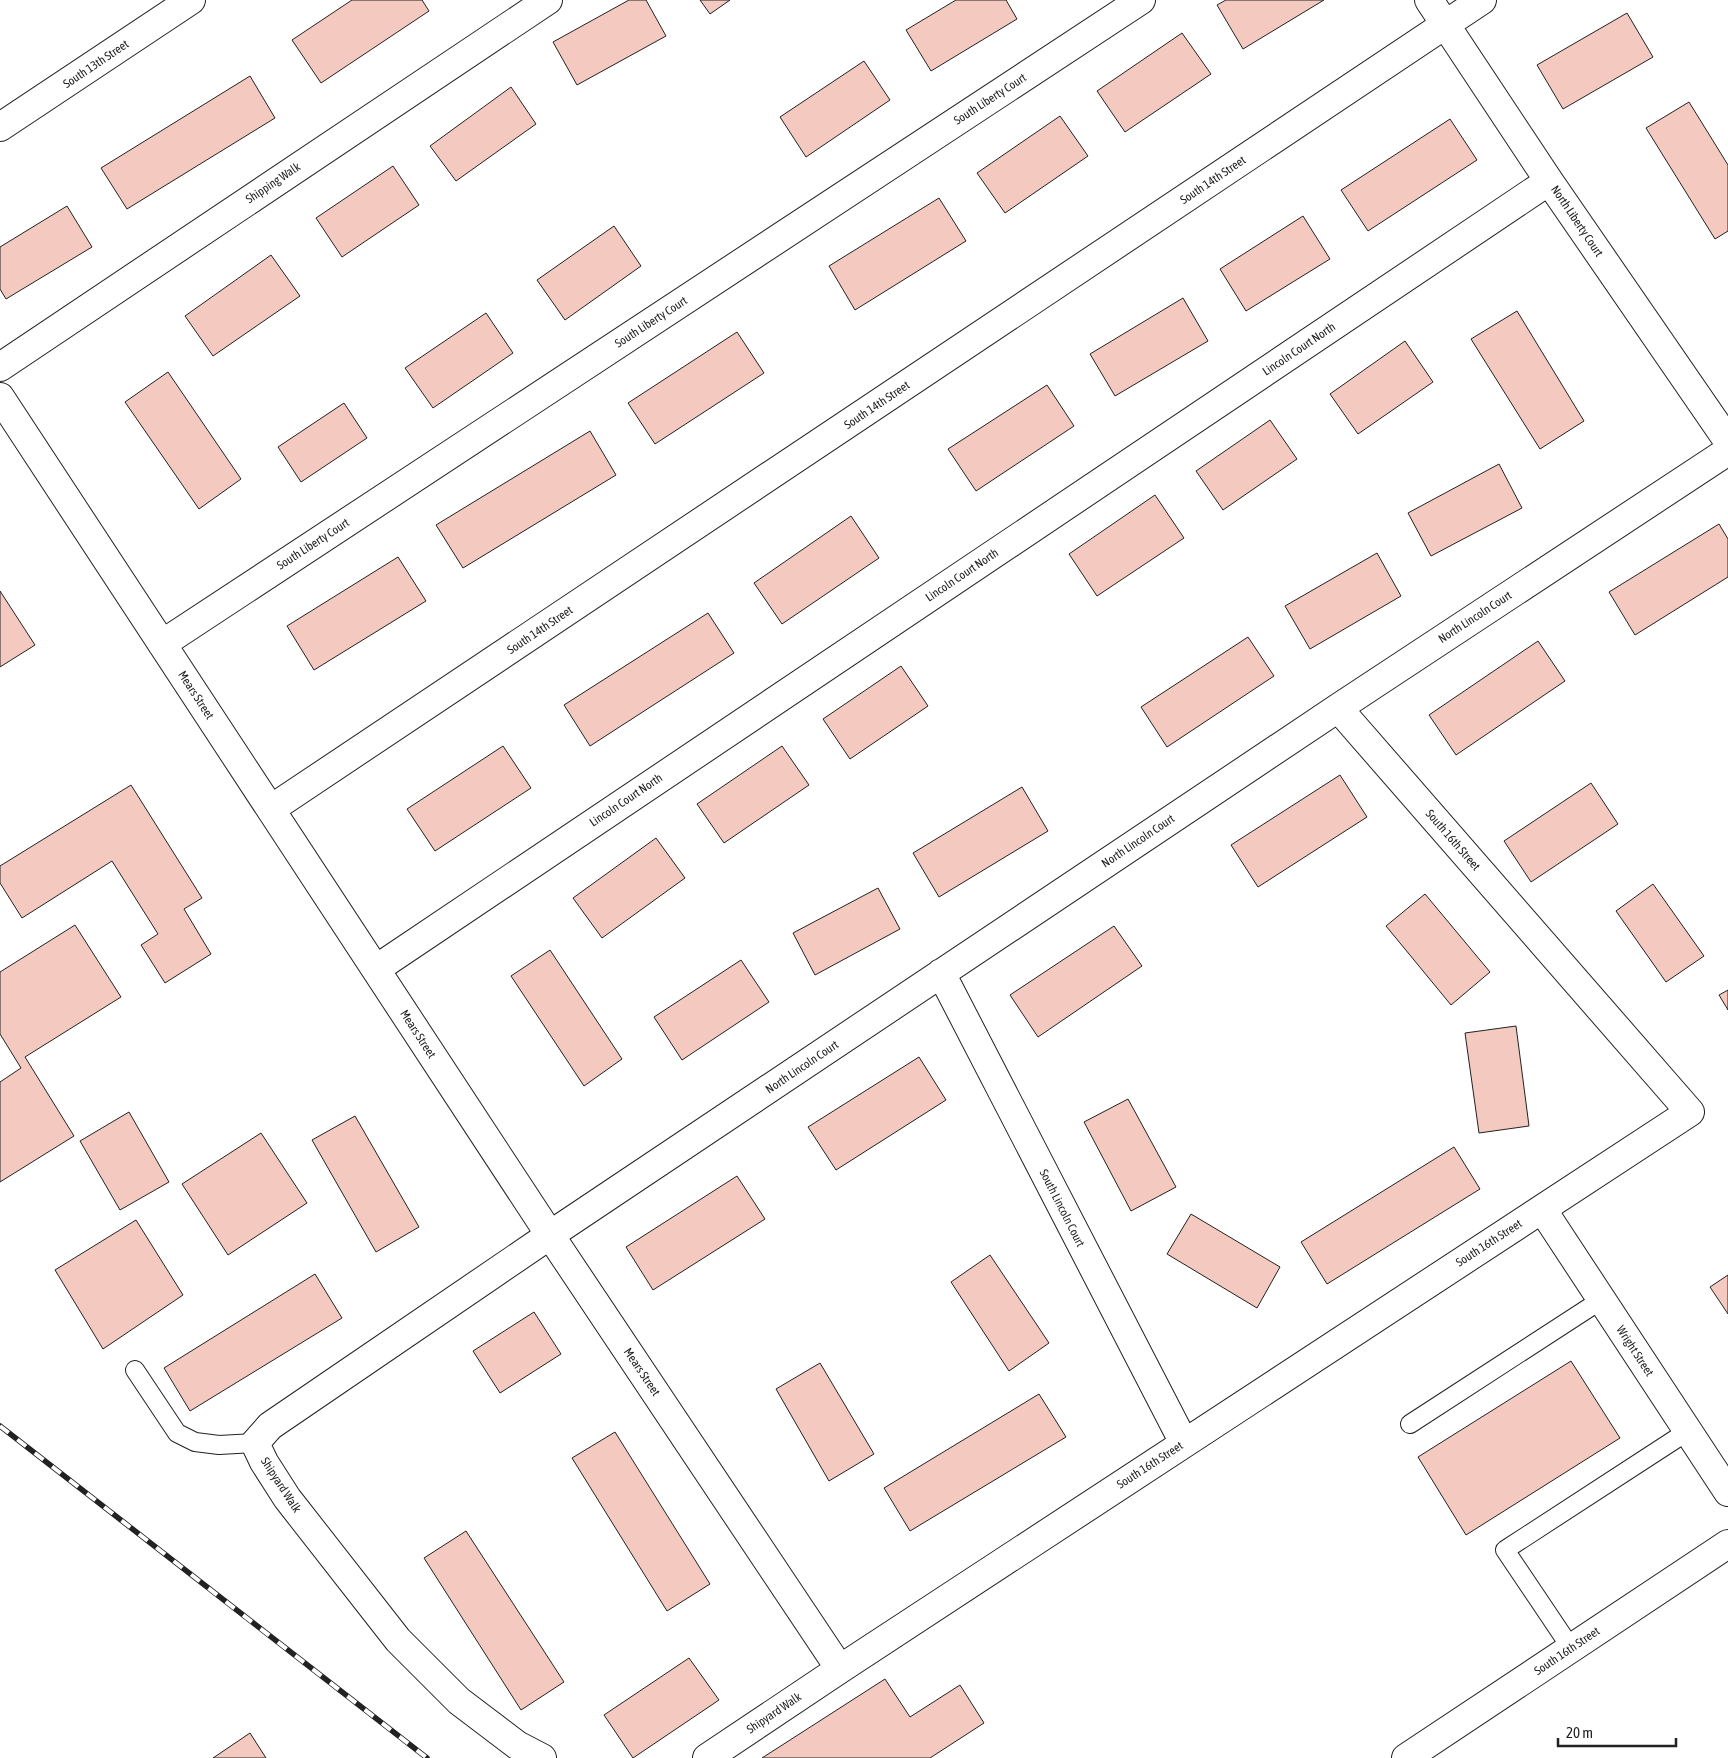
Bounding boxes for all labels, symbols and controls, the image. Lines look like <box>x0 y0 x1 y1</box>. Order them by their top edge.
street label: South 13th Street <box>61 37 132 91</box>
street label: South Liberty Court <box>951 70 1029 128</box>
street label: South 14th Street <box>1178 153 1249 207</box>
street label: Shipping Walk <box>243 159 304 206</box>
street label: North Liberty Court <box>1548 183 1606 260</box>
street label: South Liberty Court <box>612 293 690 351</box>
street label: Lincoln Court North <box>1260 320 1338 378</box>
street label: South 14th Street <box>842 378 913 432</box>
street label: South Liberty Court <box>274 515 352 573</box>
street label: Lincoln Court North <box>923 546 1001 604</box>
street label: North Lincoln Court <box>1436 588 1515 646</box>
street label: South 14th Street <box>505 603 576 657</box>
street label: Mears Street <box>175 668 217 722</box>
street label: Lincoln Court North <box>587 771 665 829</box>
street label: South 16th Street <box>1423 807 1484 874</box>
street label: North Lincoln Court <box>1099 811 1177 870</box>
street label: Mears Street <box>397 1007 439 1061</box>
street label: North Lincoln Court <box>763 1037 841 1096</box>
street label: South Lincoln Court <box>1036 1167 1088 1250</box>
street label: South 16th Street <box>1453 1216 1525 1270</box>
street label: Wright Street <box>1613 1323 1657 1379</box>
street label: Mears Street <box>621 1345 663 1399</box>
street label: South 16th Street <box>1114 1438 1186 1492</box>
street label: Shipyard Walk <box>258 1455 304 1516</box>
street label: South 16th Street <box>1532 1624 1603 1678</box>
street label: Shipyard Walk <box>744 1689 805 1736</box>
scale bar <box>1558 1716 1676 1748</box>
text: 20 m <box>1566 1724 1593 1741</box>

